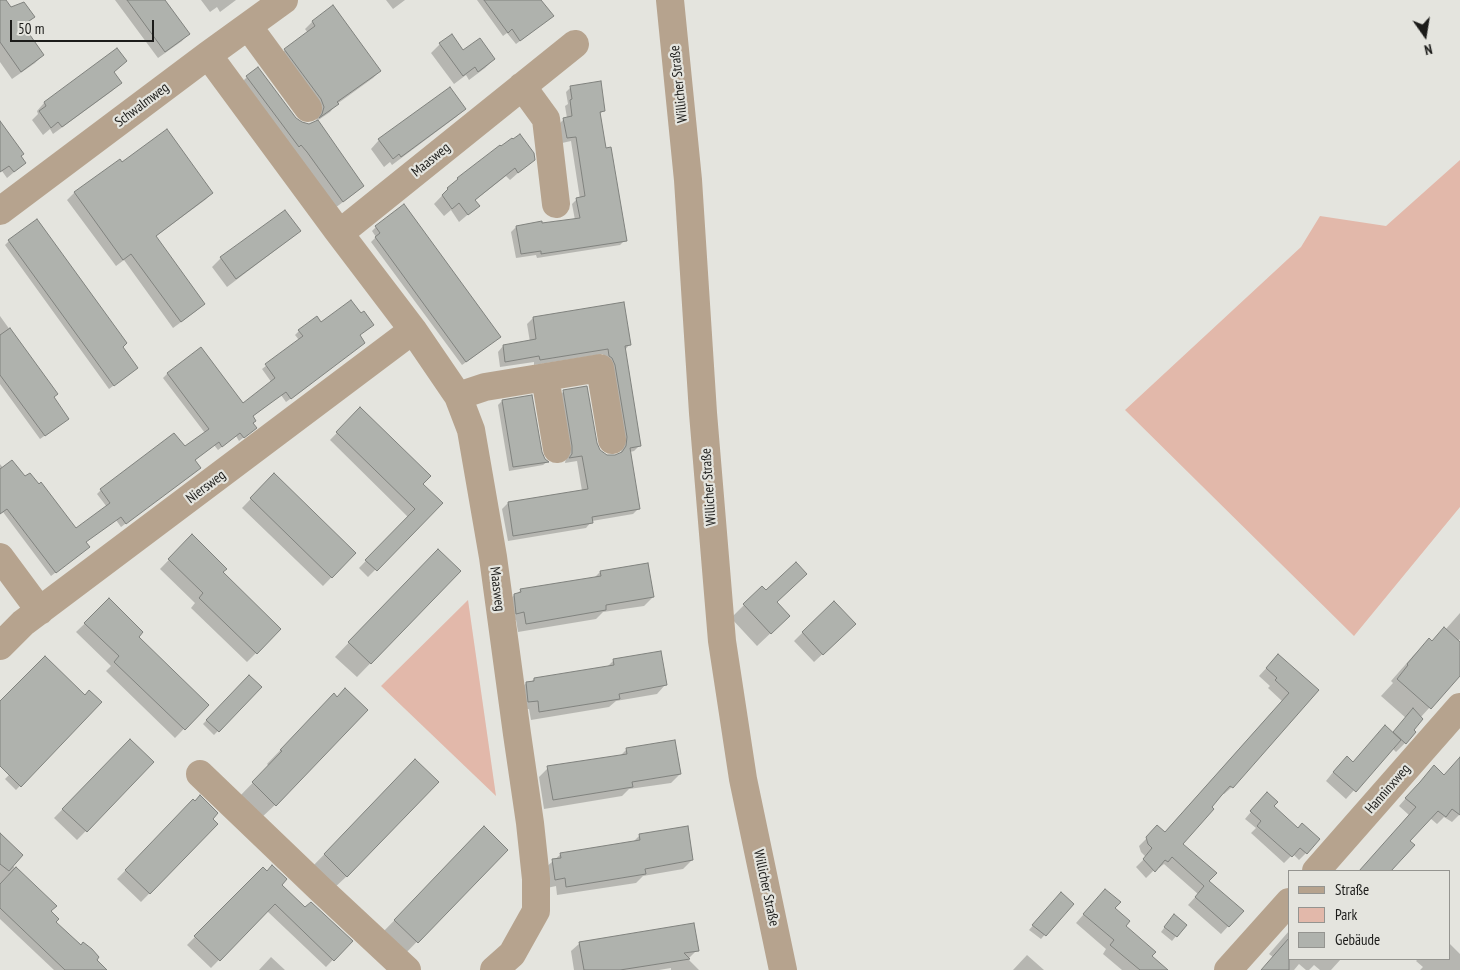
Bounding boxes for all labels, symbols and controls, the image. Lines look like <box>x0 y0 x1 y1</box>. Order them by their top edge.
scale bar <box>12 10 156 42</box>
north arrow <box>1400 10 1450 60</box>
text: 50 m <box>18 19 44 38</box>
text: N <box>1423 40 1434 59</box>
street label: Willicher Straße <box>667 45 691 123</box>
street label: Schwalmweg <box>112 79 172 131</box>
street label: Maasweg <box>408 139 454 181</box>
street label: Willicher Straße <box>698 448 720 526</box>
street label: Niersweg <box>183 467 229 507</box>
street label: Maasweg <box>486 566 508 612</box>
street label: Hanninxweg <box>1362 761 1414 817</box>
street label: Willicher Straße <box>750 848 782 928</box>
legend <box>1288 870 1450 960</box>
text: Straße <box>1335 880 1369 899</box>
text: Park <box>1335 905 1357 924</box>
text: Gebäude <box>1335 930 1380 949</box>

